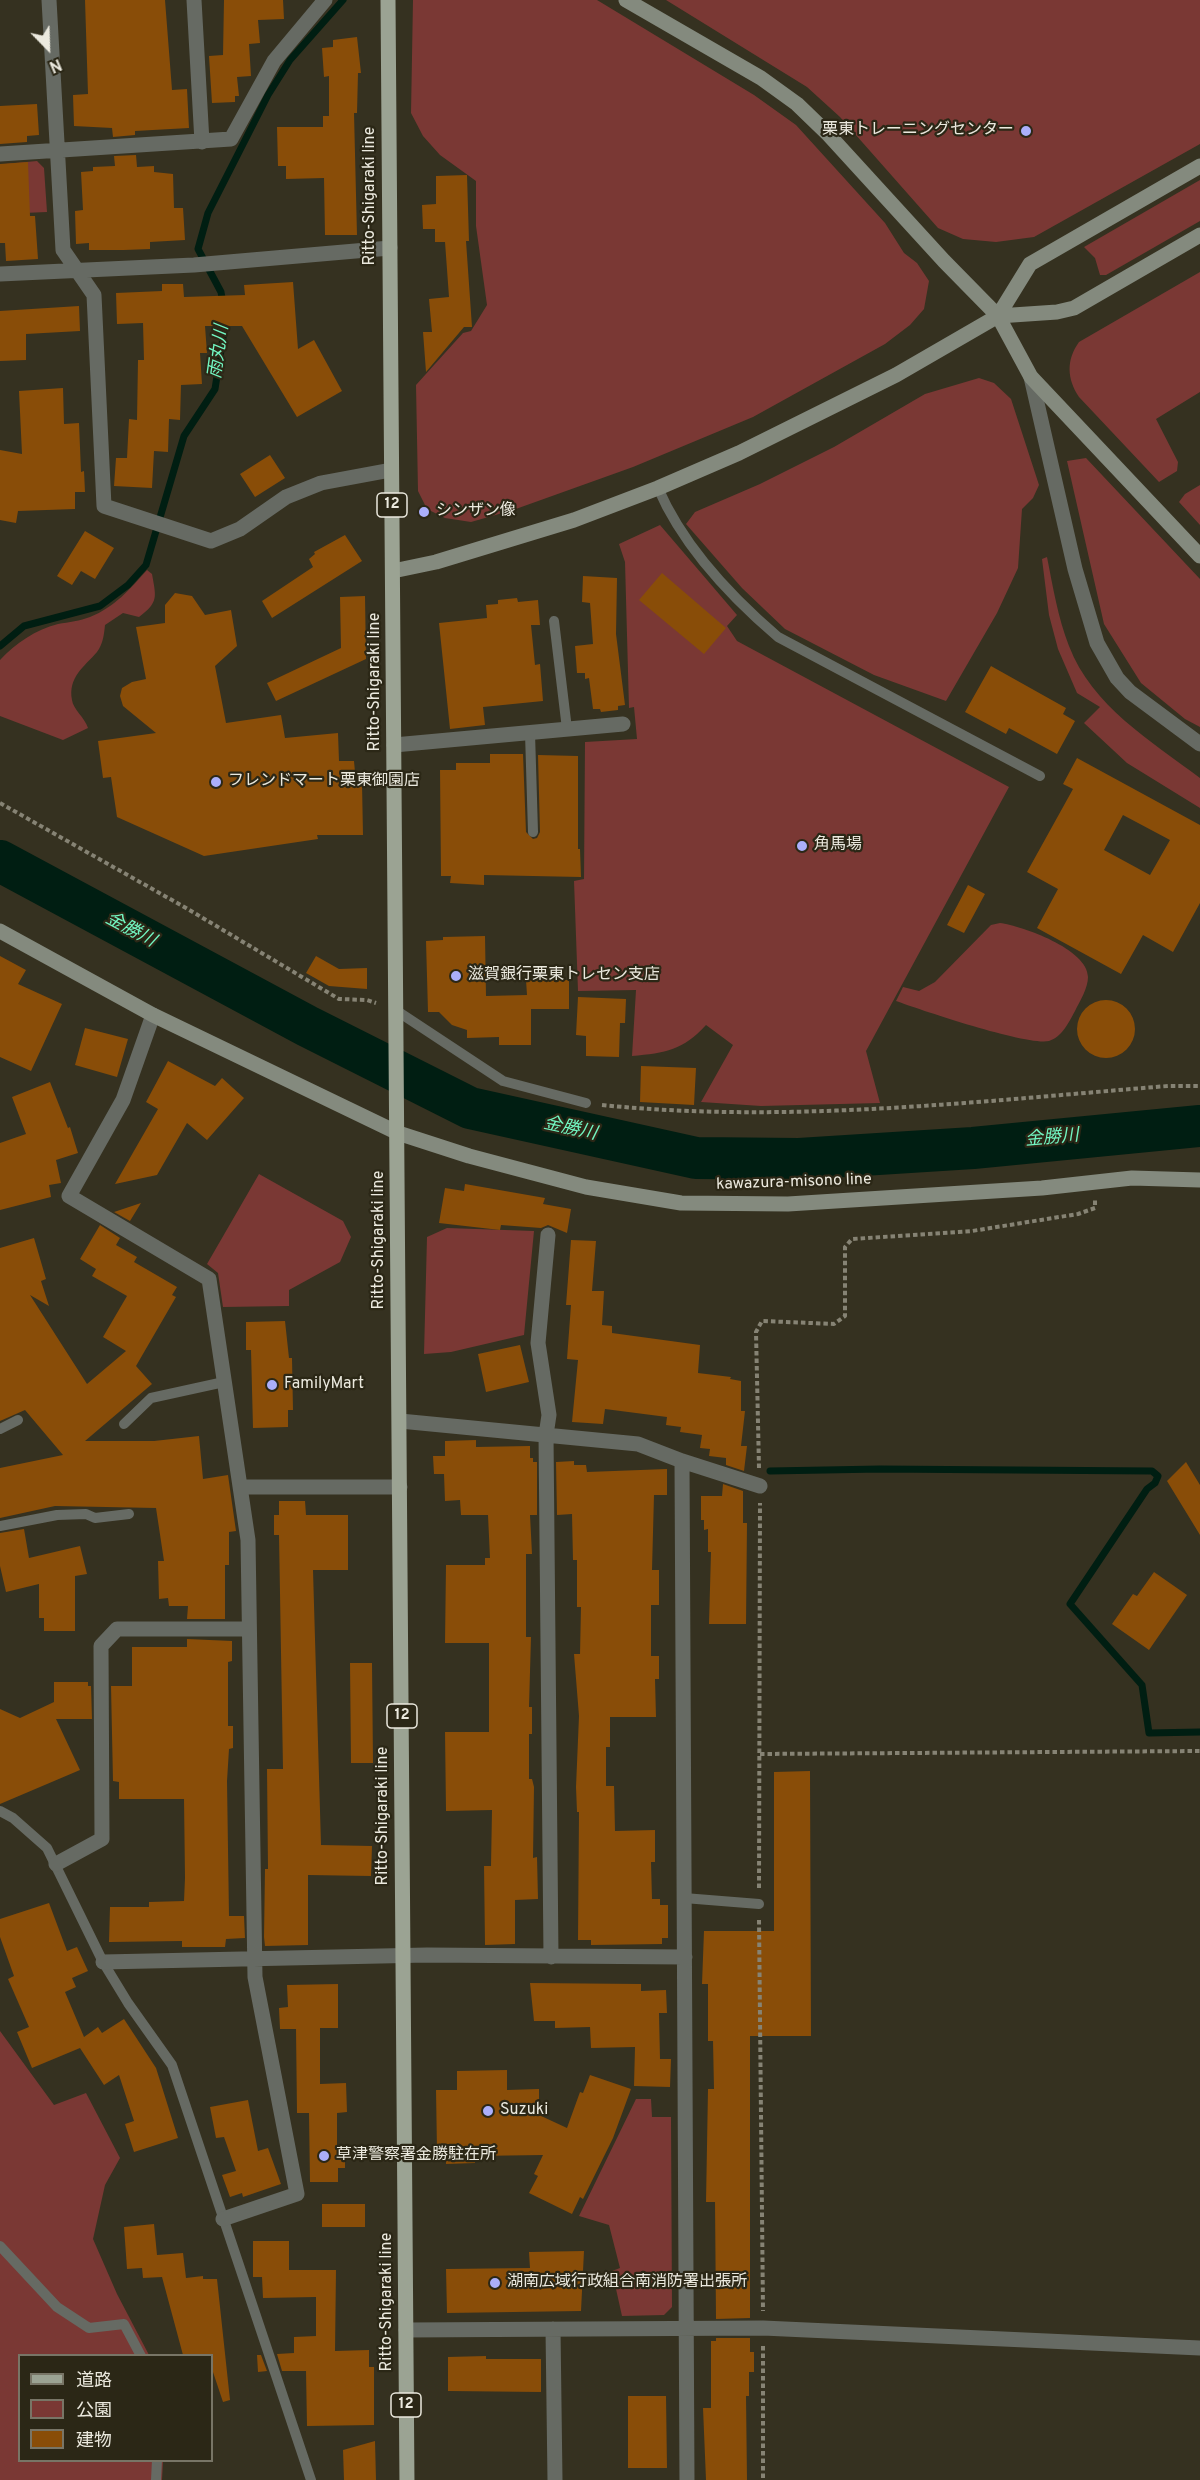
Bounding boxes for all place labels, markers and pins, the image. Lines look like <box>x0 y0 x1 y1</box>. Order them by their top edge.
place label: 栗東トレーニングセンター <box>822 121 1014 141</box>
marker: 栗東トレーニングセンター <box>1019 124 1033 138</box>
place label: シンザン像 <box>436 502 516 522</box>
marker: シンザン像 <box>417 505 431 519</box>
place label: フレンドマート栗東御園店 <box>228 772 420 792</box>
marker: フレンドマート栗東御園店 <box>209 775 223 789</box>
place label: 角馬場 <box>814 836 862 856</box>
marker: 角馬場 <box>795 839 809 853</box>
place label: 滋賀銀行栗東トレセン支店 <box>468 966 660 986</box>
marker: 滋賀銀行栗東トレセン支店 <box>449 969 463 983</box>
place label: FamilyMart <box>284 1375 364 1395</box>
marker: FamilyMart <box>265 1378 279 1392</box>
place label: Suzuki <box>500 2101 548 2121</box>
marker: Suzuki <box>481 2104 495 2118</box>
place label: 草津警察署金勝駐在所 <box>336 2146 496 2166</box>
marker: 草津警察署金勝駐在所 <box>317 2149 331 2163</box>
place label: 湖南広域行政組合南消防署出張所 <box>507 2273 747 2293</box>
marker: 湖南広域行政組合南消防署出張所 <box>488 2276 502 2290</box>

